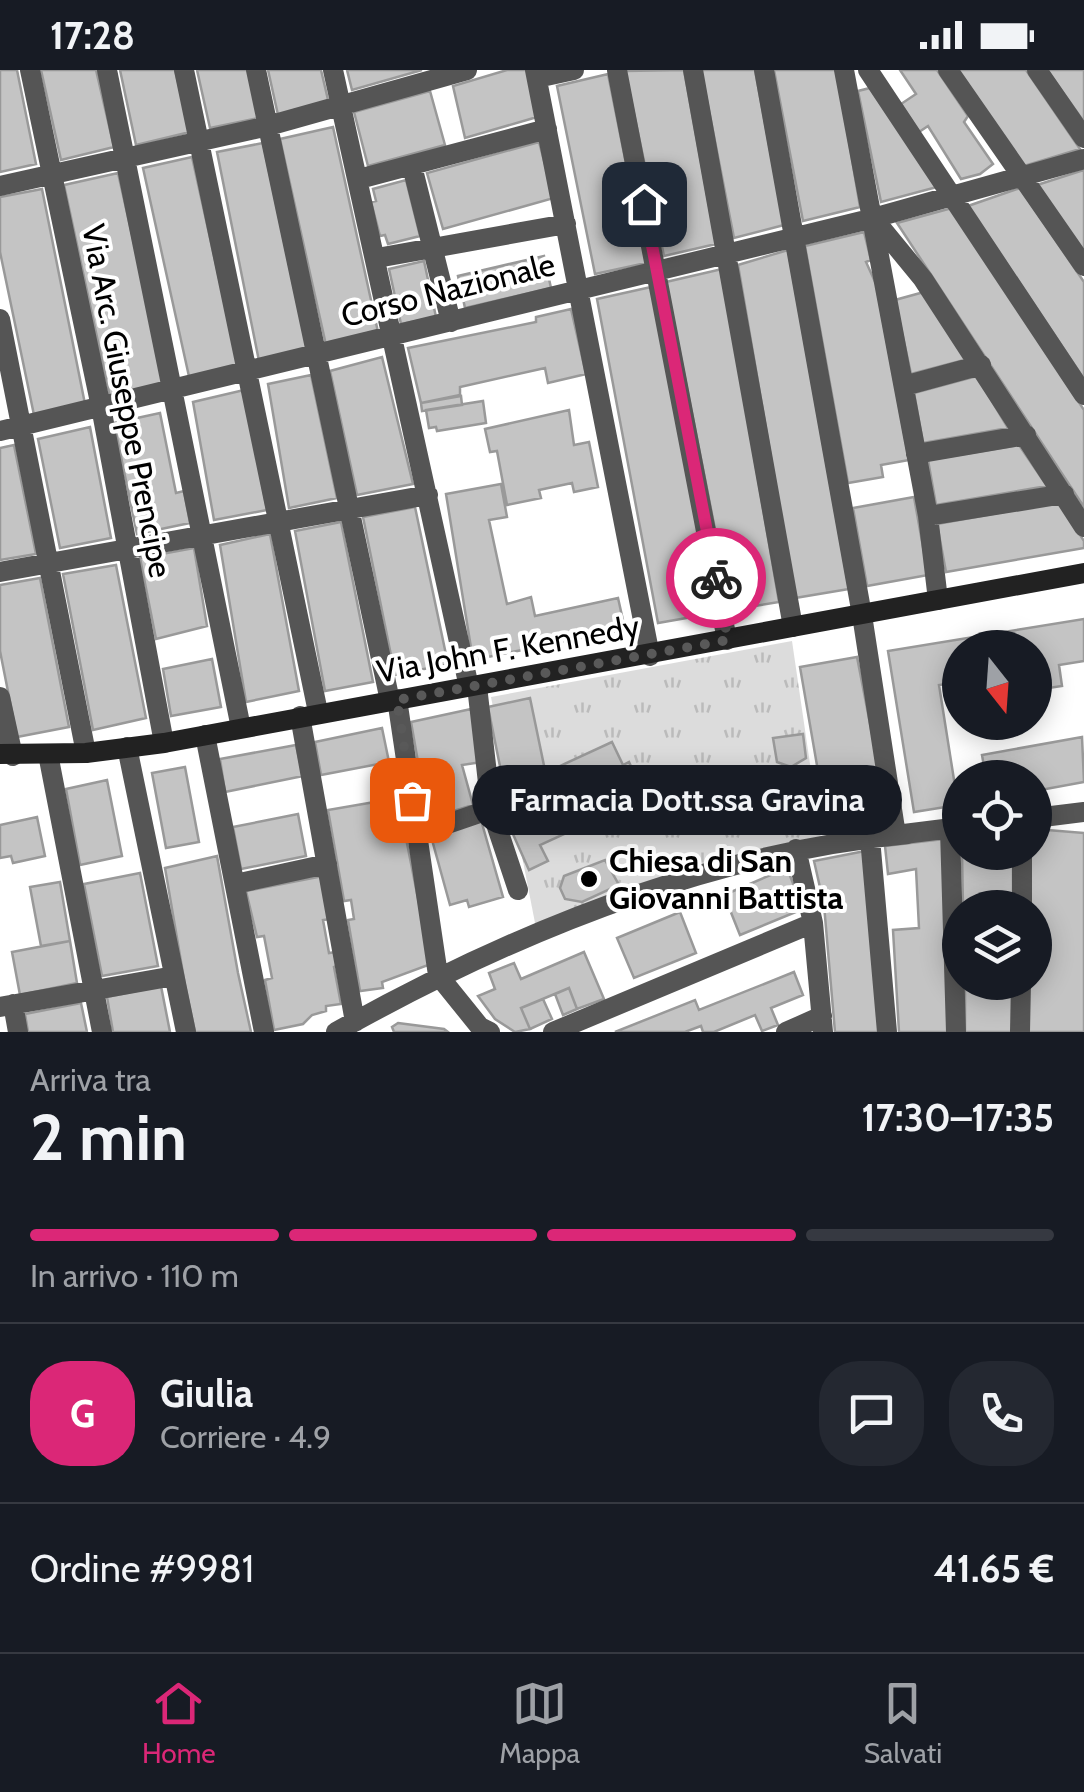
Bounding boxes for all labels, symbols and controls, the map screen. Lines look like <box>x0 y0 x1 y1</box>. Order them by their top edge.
text: 17:28 <box>50 12 135 59</box>
pin <box>602 162 687 247</box>
icon: home <box>617 177 672 232</box>
street label: Via Arc. Giuseppe Prencipe <box>74 221 181 581</box>
street label: Corso Nazionale <box>337 244 559 335</box>
courier <box>666 528 766 628</box>
icon: bike <box>689 551 744 606</box>
street label: Via John F. Kennedy <box>374 606 642 691</box>
north arrow <box>942 630 1052 740</box>
map controls <box>942 630 1052 1000</box>
pin <box>370 758 455 843</box>
button: locate <box>942 760 1052 870</box>
callout: Farmacia Dott.ssa Gravina <box>472 765 902 835</box>
icon: bag <box>385 773 440 828</box>
text: Farmacia Dott.ssa Gravina <box>509 780 865 819</box>
place label: Chiesa di San Giovanni Battista <box>609 841 843 917</box>
marker: Chiesa di San Giovanni Battista <box>578 868 600 890</box>
button: layers <box>942 890 1052 1000</box>
text: Arriva tra <box>30 1060 151 1099</box>
text: 17:30–17:35 <box>862 1094 1054 1141</box>
text: 2 min <box>30 1097 187 1176</box>
text: In arrivo · 110 m <box>30 1256 239 1295</box>
button: chat <box>819 1361 924 1466</box>
button: phone <box>949 1361 1054 1466</box>
text: Giulia <box>160 1370 253 1417</box>
text: G <box>70 1390 95 1437</box>
text: Corriere · 4.9 <box>160 1417 331 1456</box>
text: Ordine #9981 <box>30 1545 254 1592</box>
text: 41.65 € <box>934 1545 1054 1592</box>
tab: Home <box>142 1676 216 1770</box>
tab: Mappa <box>499 1676 580 1770</box>
tab: Salvati <box>864 1676 942 1770</box>

